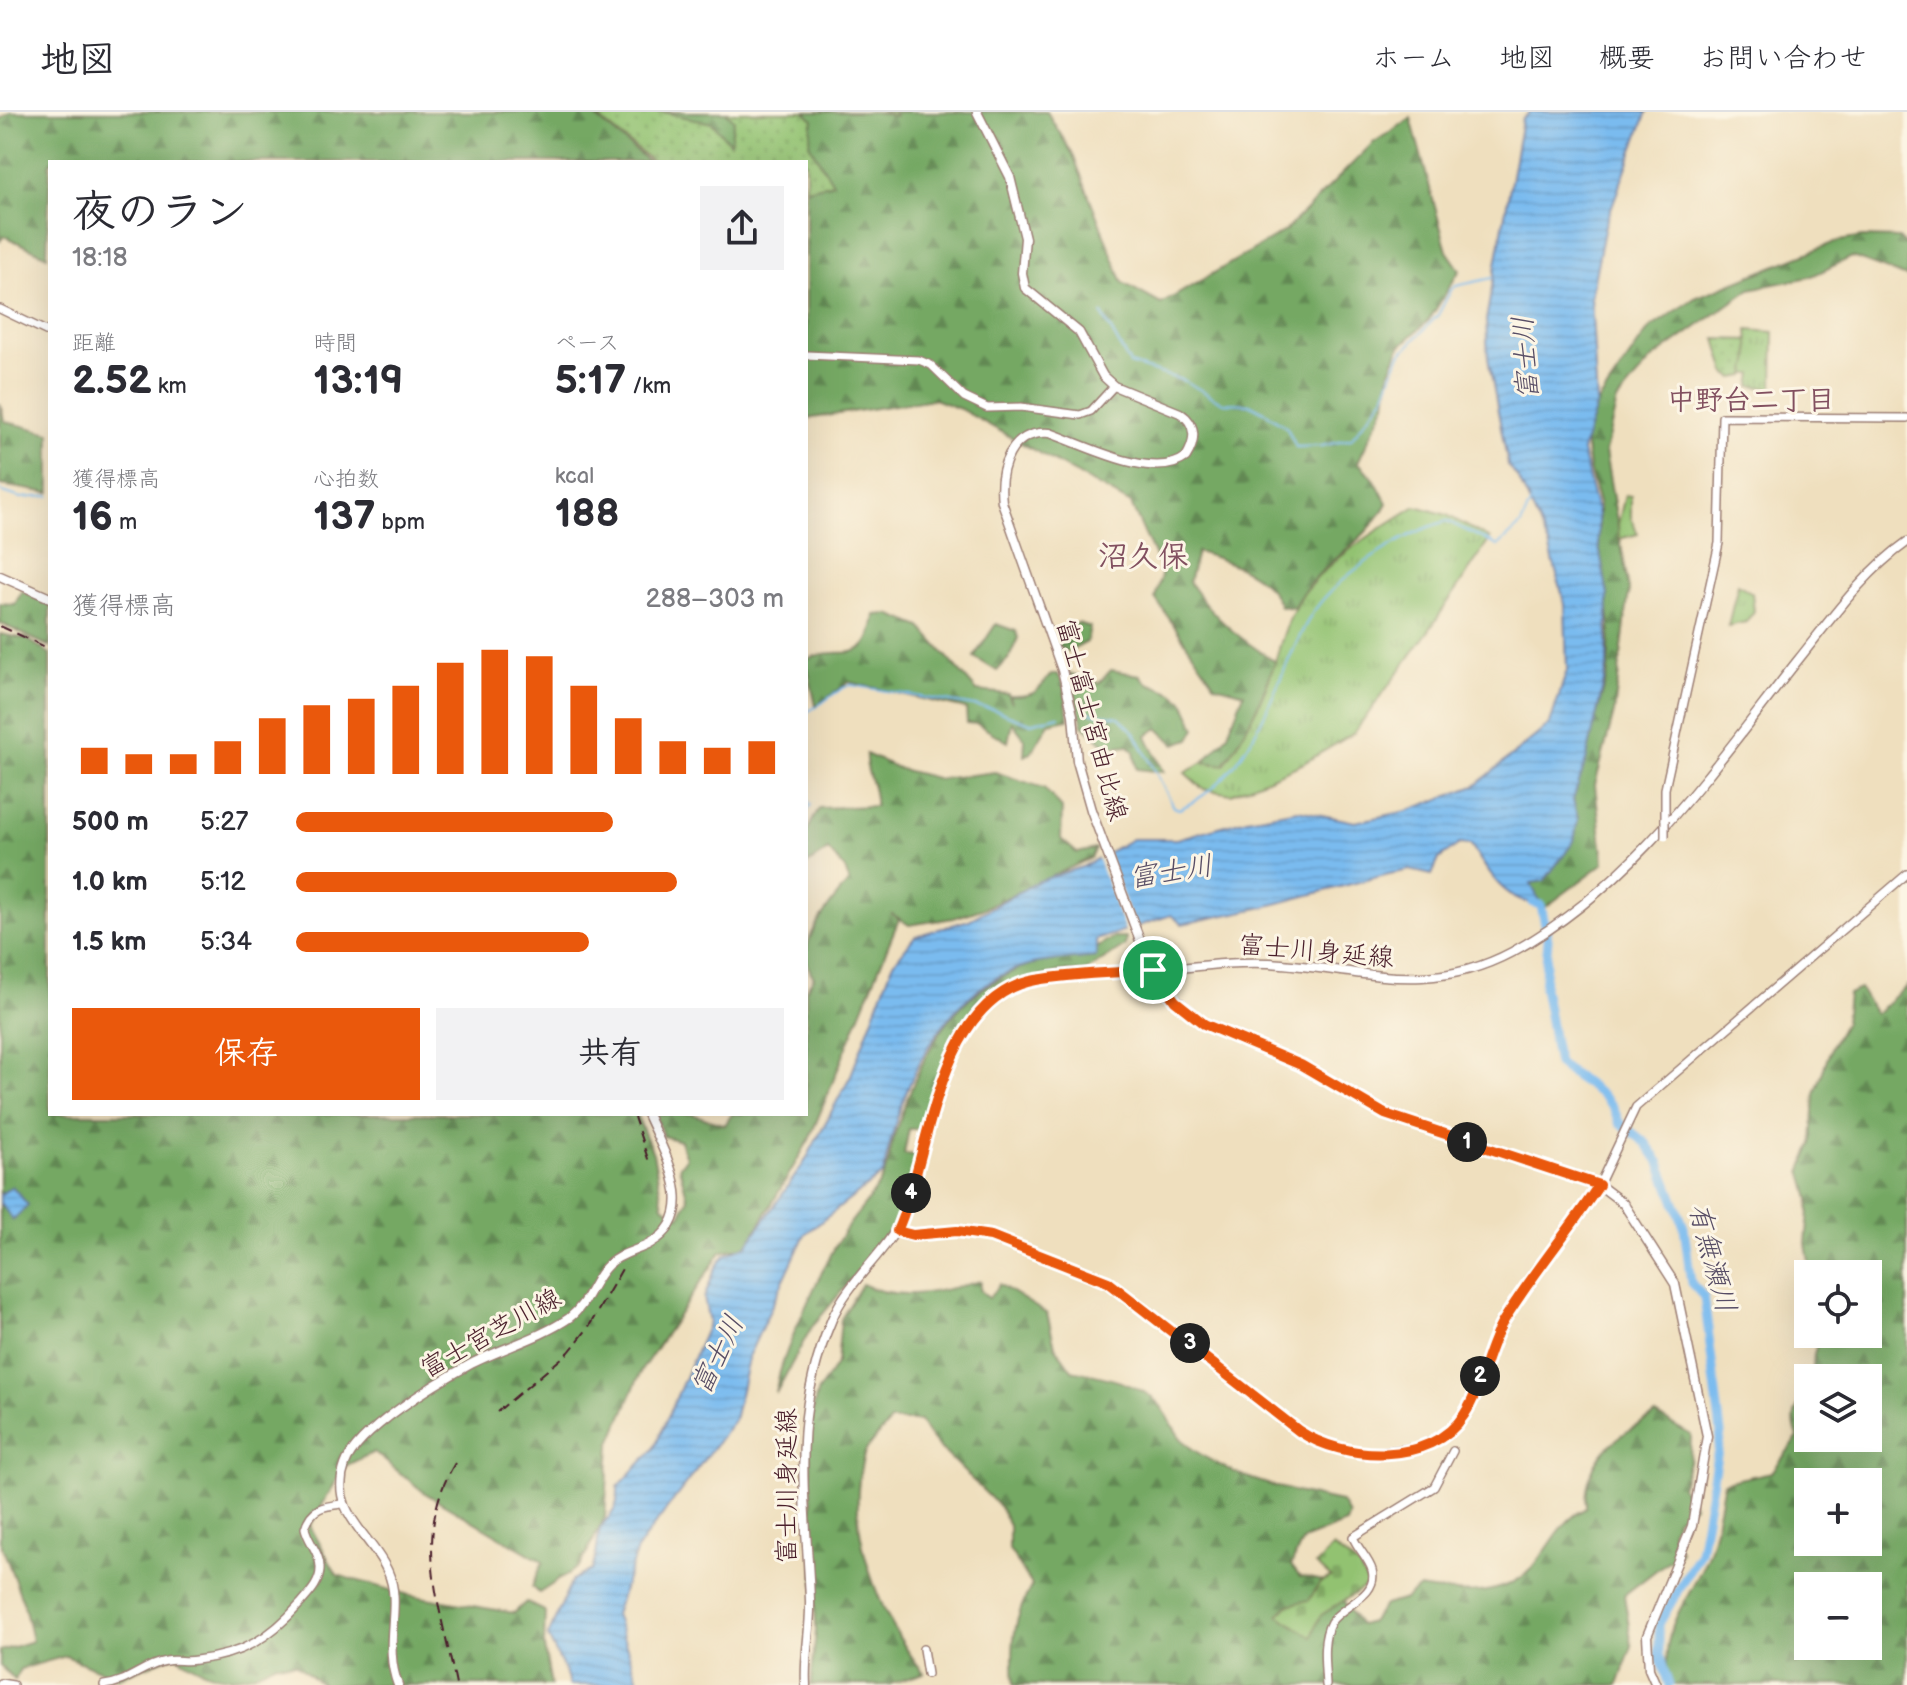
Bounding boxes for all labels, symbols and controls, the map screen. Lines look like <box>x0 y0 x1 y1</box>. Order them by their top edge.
text: 地図 <box>40 38 116 83</box>
text: ホーム <box>1372 42 1455 75</box>
text: 地図 <box>1499 42 1555 75</box>
text: 概要 <box>1599 42 1655 75</box>
text: お問い合わせ <box>1699 42 1867 75</box>
text: 夜のラン <box>72 186 248 239</box>
button: share <box>700 186 784 270</box>
text: 18:18 <box>72 243 128 274</box>
water label: 富士川 <box>1507 315 1545 401</box>
text: 距離 <box>72 330 116 357</box>
text: 時間 <box>313 330 357 357</box>
text: ペース <box>555 330 619 357</box>
text: 2.52 <box>72 357 152 405</box>
text: 13:19 <box>313 357 403 405</box>
text: 5:17 <box>555 357 626 405</box>
text: km <box>152 373 187 400</box>
text: /km <box>626 373 671 400</box>
district label: 中野台二丁目 <box>1667 384 1835 417</box>
text: kcal <box>555 463 594 490</box>
text: 獲得標高 <box>72 466 160 493</box>
text: 心拍数 <box>313 466 379 493</box>
text: 188 <box>555 490 620 538</box>
text: 16 <box>72 493 113 541</box>
text: 137 <box>313 493 376 541</box>
text: m <box>113 509 137 536</box>
text: bpm <box>376 509 425 536</box>
district label: 沼久保 <box>1098 539 1188 575</box>
text: 288–303 m <box>645 584 784 615</box>
text: 獲得標高 <box>72 591 176 622</box>
street label: 富士富士宮由比線 <box>1049 616 1133 824</box>
text: 500 m <box>72 807 149 838</box>
text: 5:27 <box>200 807 248 838</box>
water label: 富士川 <box>1127 849 1215 895</box>
text: 1.0 km <box>72 867 148 898</box>
text: 5:12 <box>200 867 246 898</box>
text: 1.5 km <box>72 927 147 958</box>
text: 5:34 <box>200 927 252 958</box>
street label: 富士川身延線 <box>1237 930 1395 974</box>
pin <box>1119 936 1187 1004</box>
icon: arrive <box>1131 948 1175 992</box>
button: 保存 <box>72 1008 420 1100</box>
button: 共有 <box>436 1008 784 1100</box>
pin: 1 <box>1447 1122 1487 1162</box>
text: 1 <box>1462 1128 1472 1155</box>
pin: 4 <box>891 1173 931 1213</box>
text: 4 <box>905 1179 917 1206</box>
water label: 有無瀬川 <box>1682 1200 1742 1316</box>
map controls <box>1794 1260 1882 1660</box>
button: locate <box>1794 1260 1882 1348</box>
street label: 富士宮芝川線 <box>415 1283 567 1385</box>
water label: 富士川 <box>685 1310 751 1400</box>
pin: 3 <box>1170 1323 1210 1363</box>
text: 3 <box>1184 1329 1196 1356</box>
pin: 2 <box>1460 1356 1500 1396</box>
text: 2 <box>1473 1362 1487 1389</box>
button: layers <box>1794 1364 1882 1452</box>
street label: 富士川身延線 <box>772 1408 803 1564</box>
button: + <box>1794 1468 1882 1556</box>
button: − <box>1794 1572 1882 1660</box>

